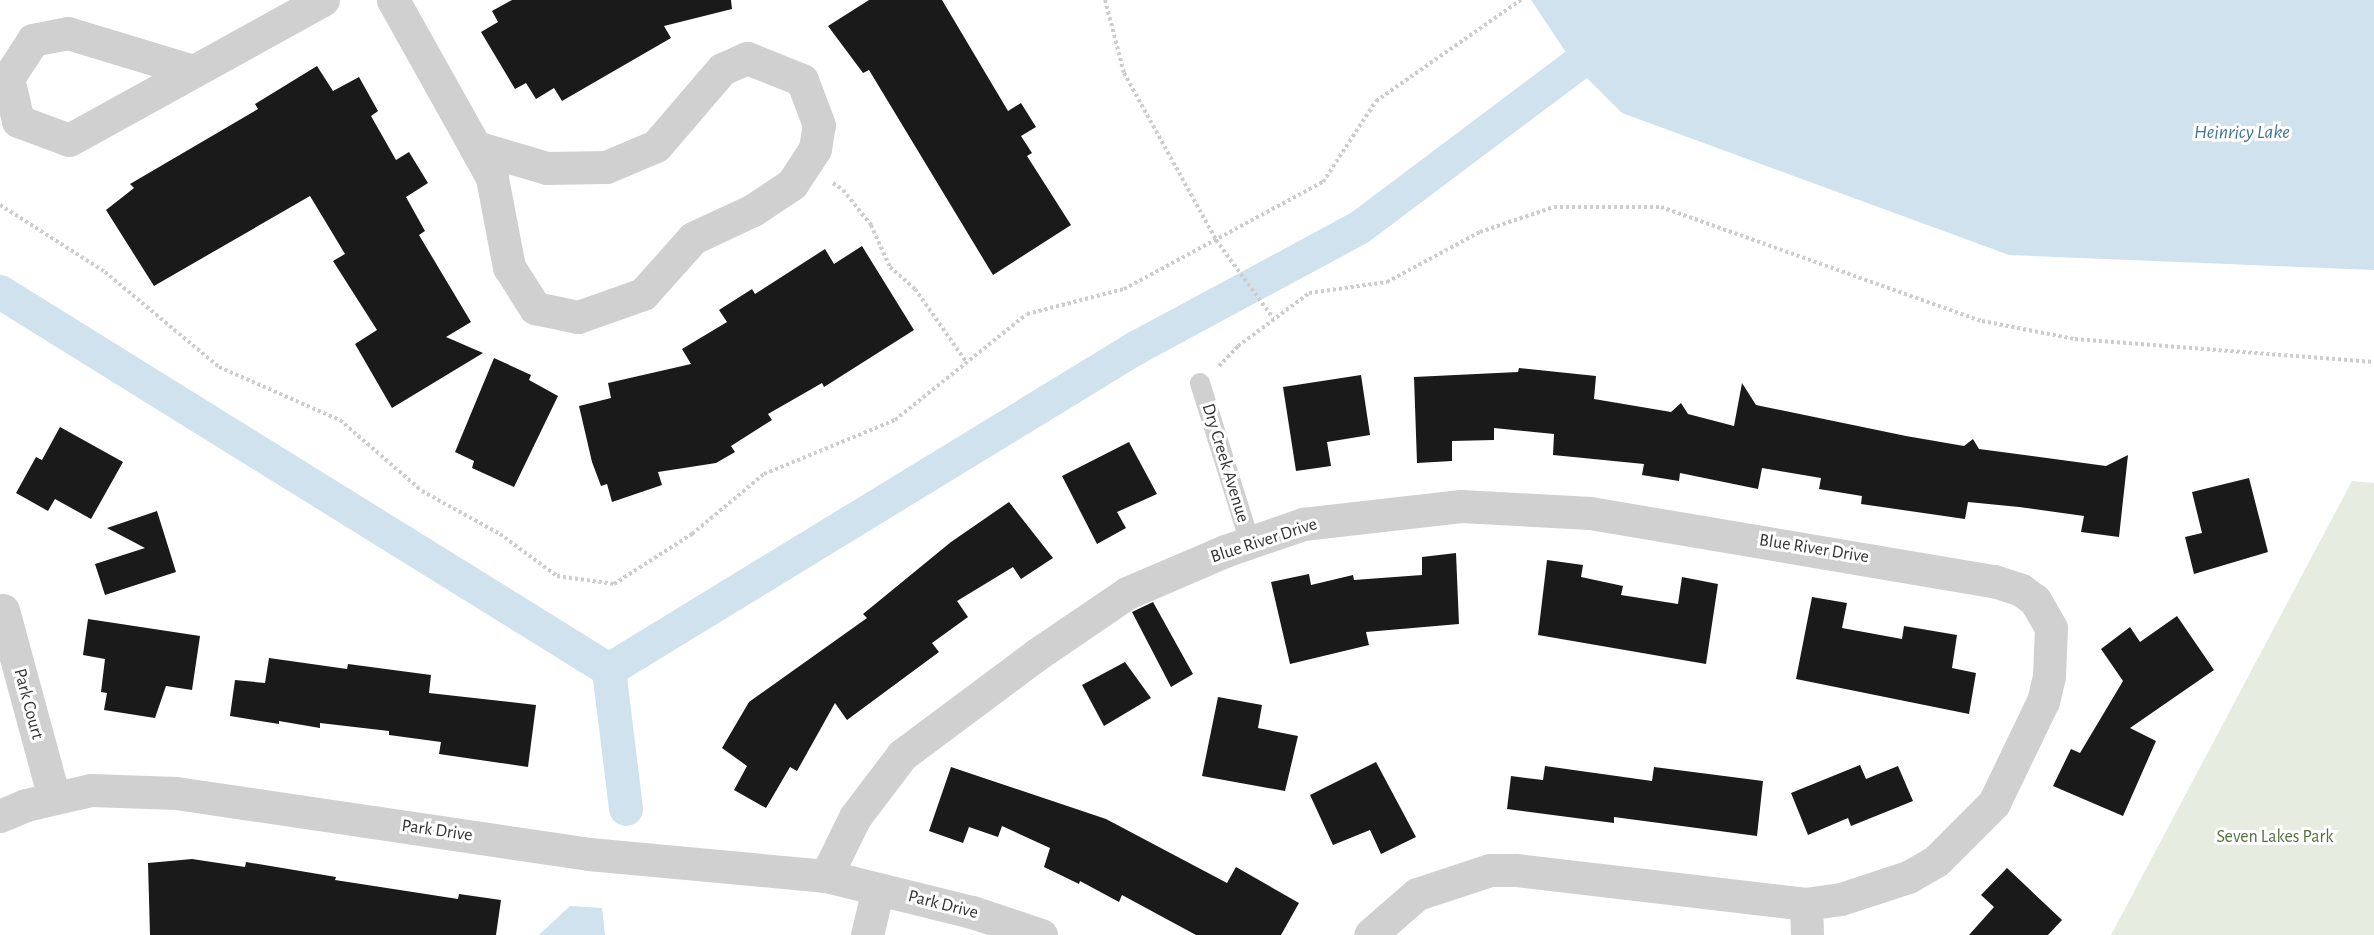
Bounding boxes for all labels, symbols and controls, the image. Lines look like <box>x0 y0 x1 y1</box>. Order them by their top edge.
water label: Heinricy Lake <box>2194 120 2290 144</box>
street label: Dry Creek Avenue <box>1197 401 1253 525</box>
street label: Blue River Drive <box>1208 514 1320 568</box>
street label: Blue River Drive <box>1758 530 1870 568</box>
street label: Park Court <box>8 666 48 742</box>
street label: Park Drive <box>400 815 474 847</box>
park label: Seven Lakes Park <box>2216 826 2334 848</box>
street label: Park Drive <box>906 886 980 924</box>

